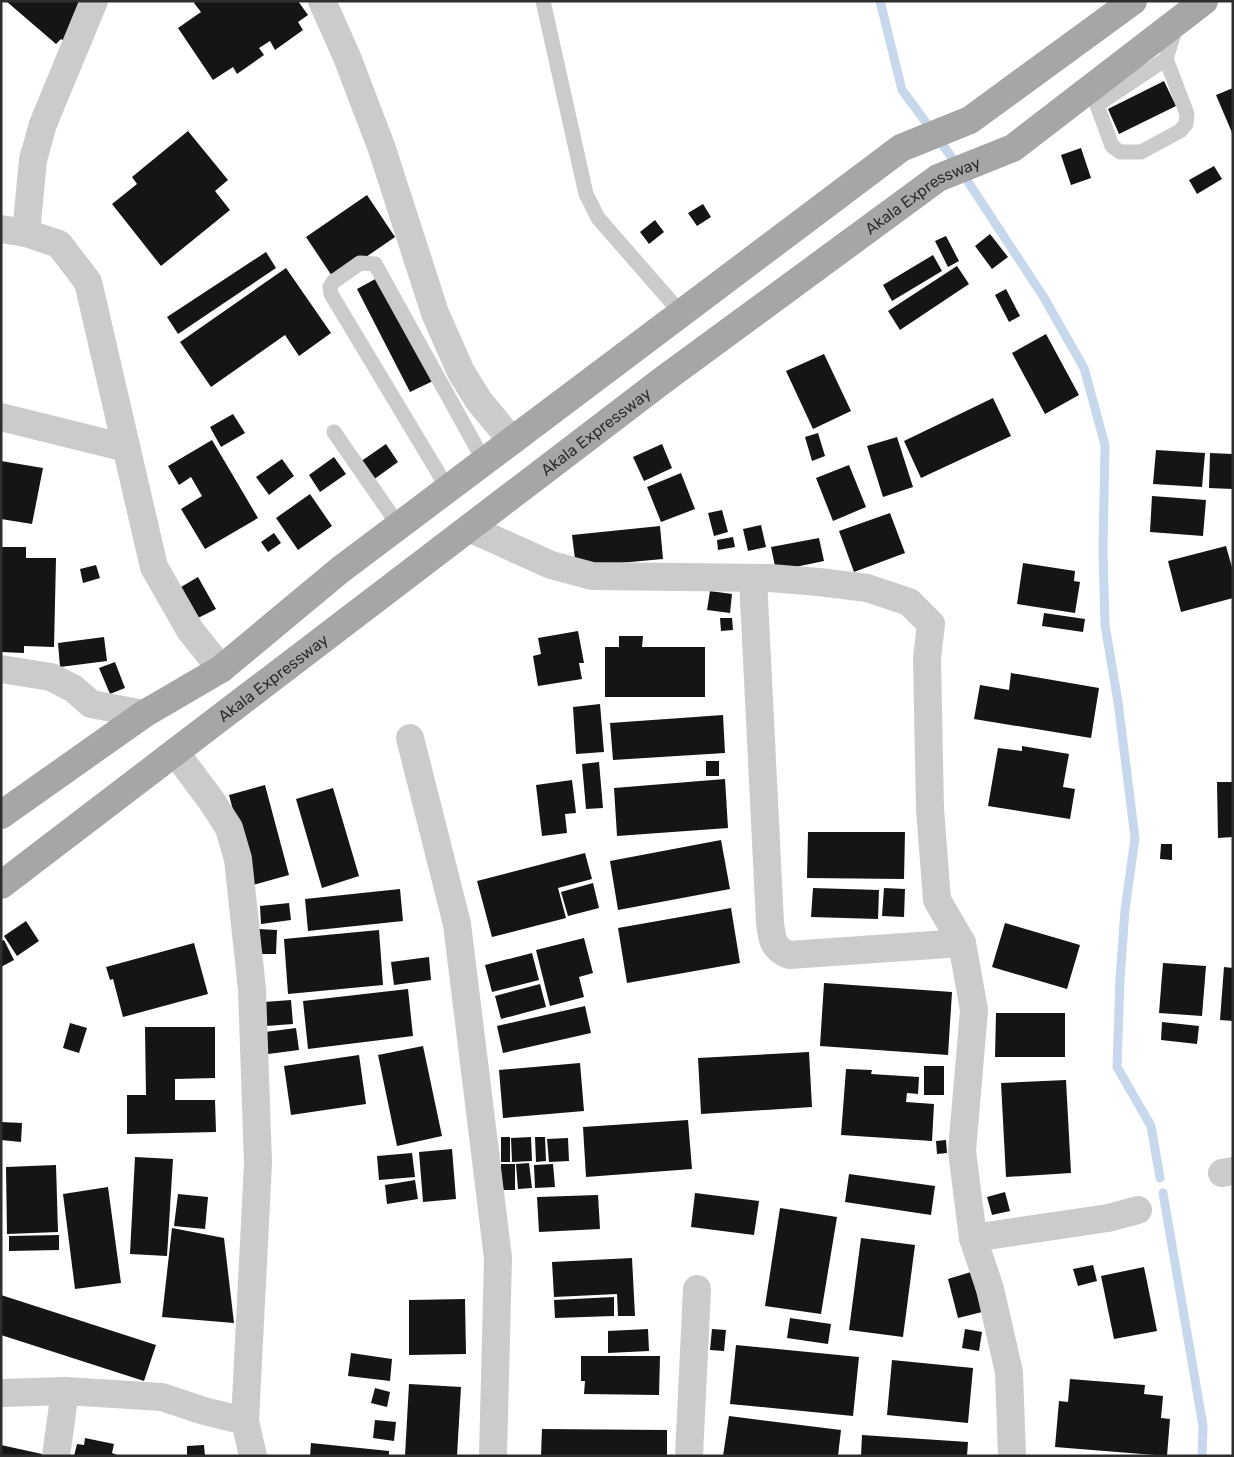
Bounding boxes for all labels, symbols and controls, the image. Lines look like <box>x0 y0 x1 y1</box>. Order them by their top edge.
street label: Akala Expressway <box>861 153 983 238</box>
street label: Akala Expressway <box>537 384 655 480</box>
street label: Akala Expressway <box>214 630 332 726</box>

